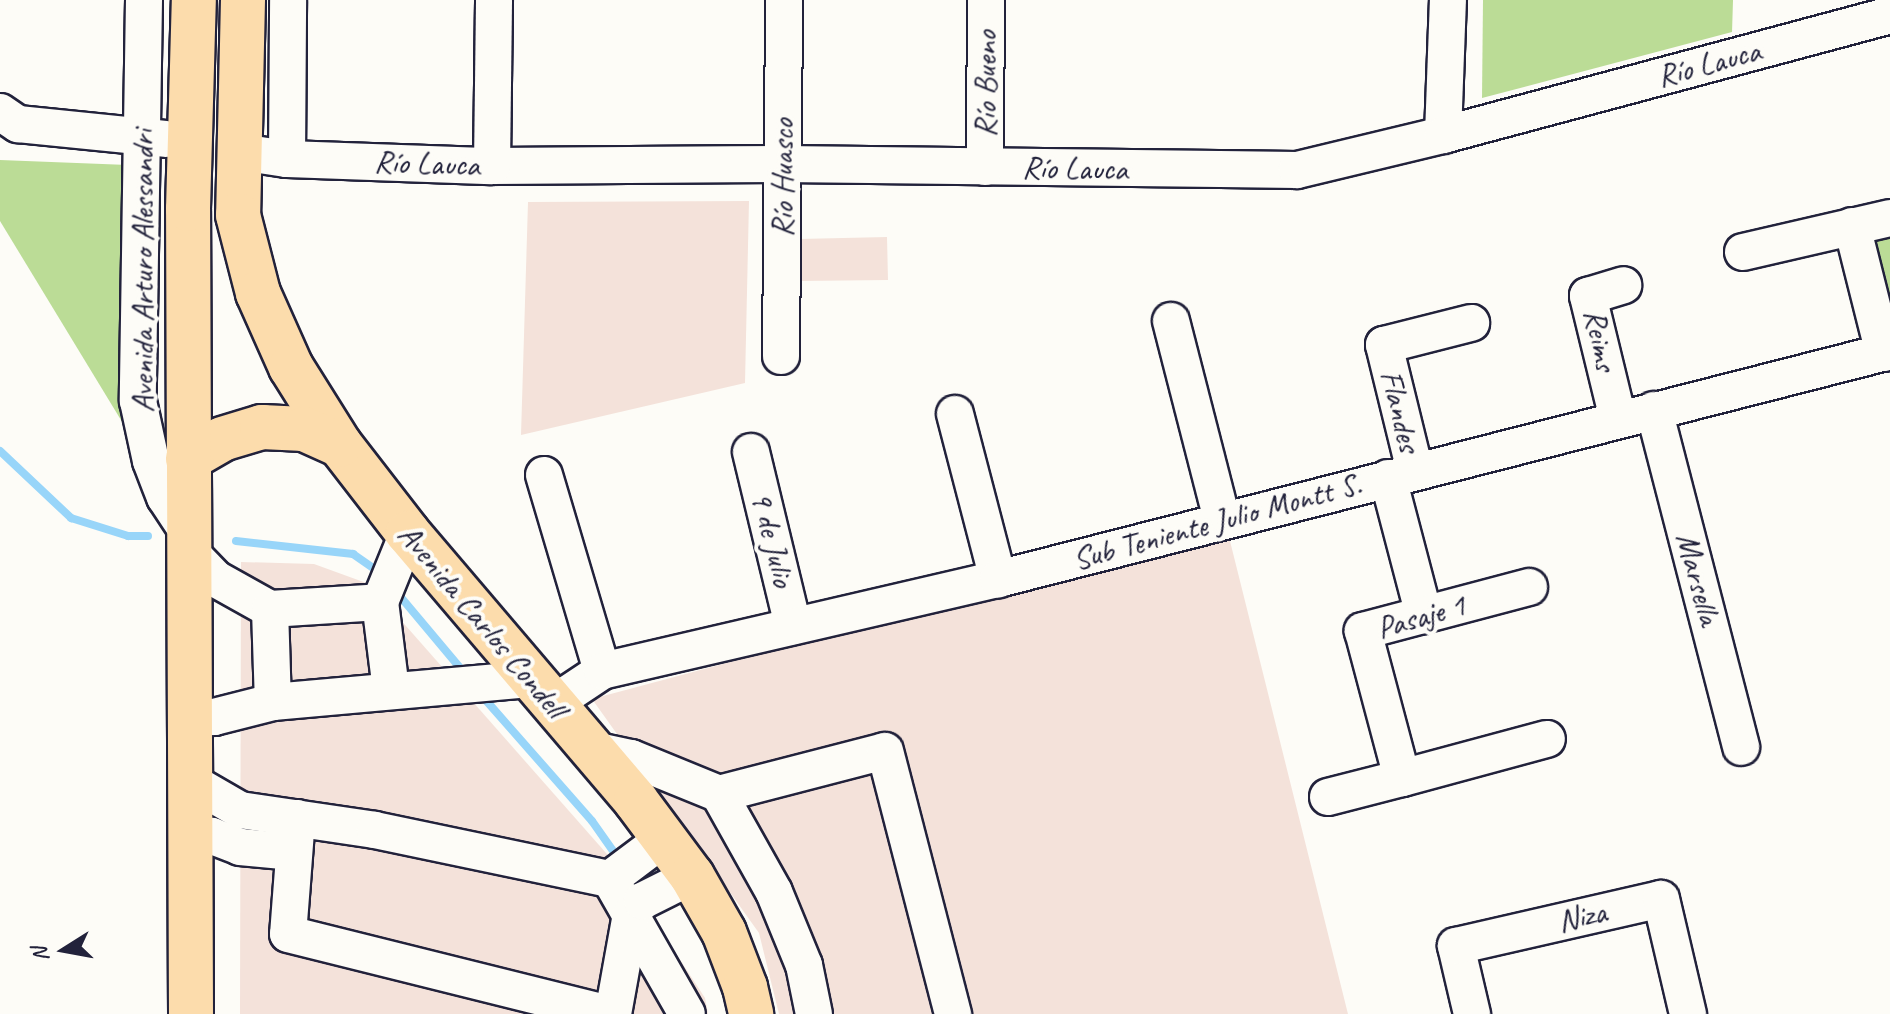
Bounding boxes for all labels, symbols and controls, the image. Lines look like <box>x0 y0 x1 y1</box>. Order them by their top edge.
street label: Río Bueno <box>967 31 1005 137</box>
street label: Río Lauca <box>1653 32 1765 96</box>
street label: Río Huasco <box>764 119 802 237</box>
street label: Avenida Arturo Alessandri <box>124 130 162 412</box>
street label: Río Lauca <box>373 143 481 185</box>
street label: Río Lauca <box>1022 149 1128 189</box>
street label: Reims <box>1575 306 1625 374</box>
street label: Flandes <box>1371 366 1429 456</box>
street label: Sub Teniente Julio Montt S. <box>1069 465 1365 579</box>
street label: 9 de Julio <box>742 487 802 591</box>
street label: Avenida Carlos Condell <box>390 516 574 726</box>
street label: Marsella <box>1667 529 1729 629</box>
street label: Pasaje 1 <box>1372 586 1470 648</box>
street label: Niza <box>1554 893 1610 941</box>
north arrow <box>24 910 104 990</box>
text: N <box>25 945 55 964</box>

